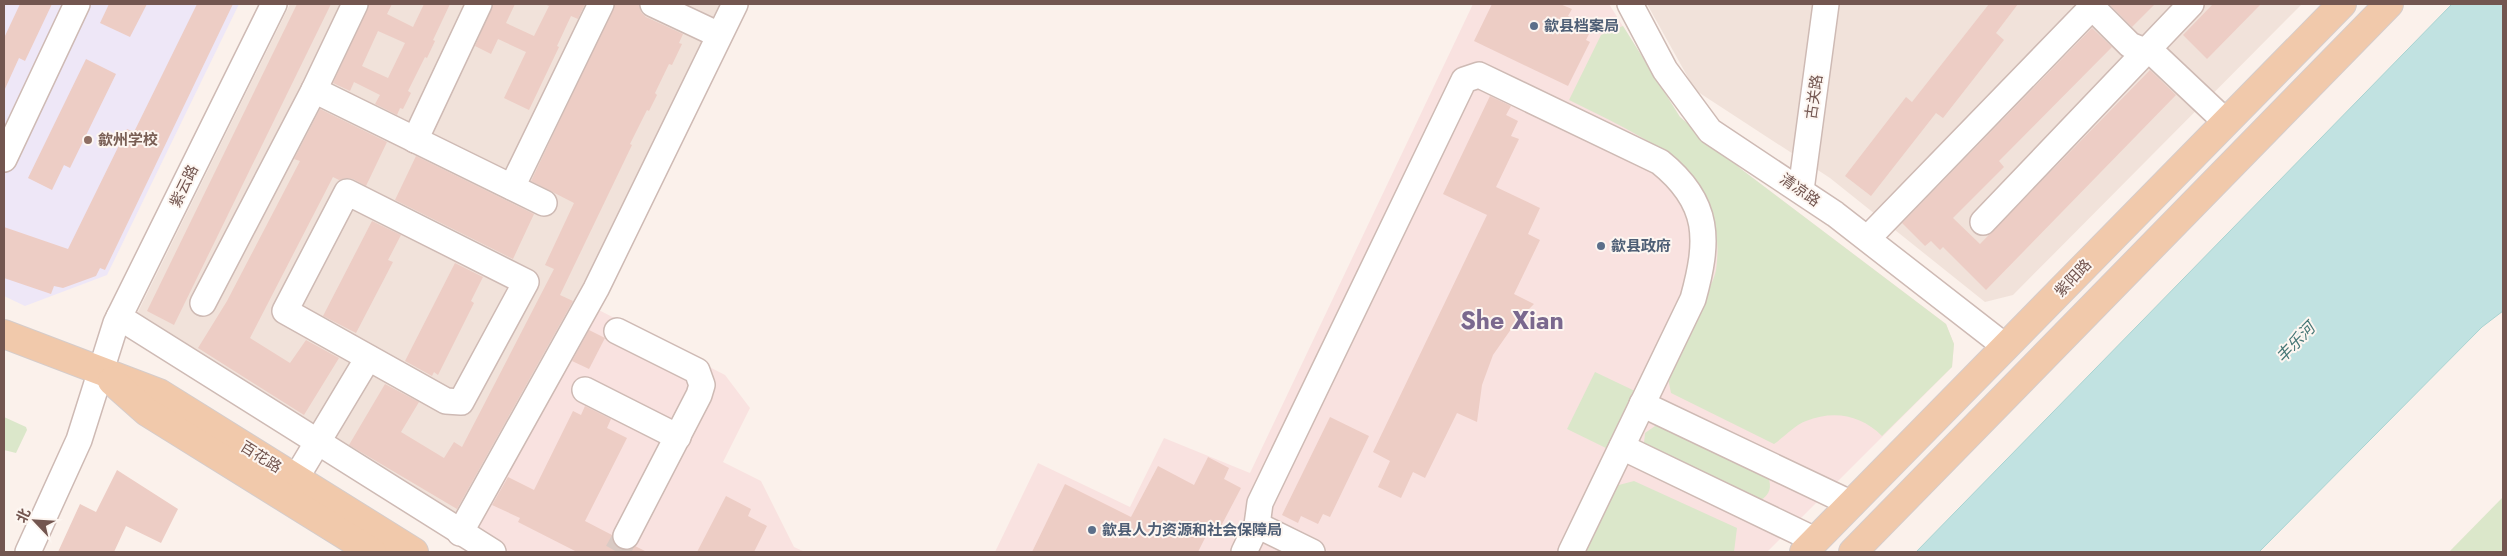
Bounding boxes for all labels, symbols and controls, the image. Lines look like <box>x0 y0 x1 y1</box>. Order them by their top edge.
place label: 歙县档案局 <box>1544 15 1619 37</box>
marker: 歙县档案局 <box>1528 20 1540 32</box>
street label: 古关路 <box>1800 73 1828 121</box>
place label: 歙州学校 <box>98 129 158 151</box>
marker: 歙州学校 <box>82 134 94 146</box>
street label: 紫云路 <box>164 161 204 211</box>
street label: 清凉路 <box>1775 168 1825 212</box>
place label: 歙县政府 <box>1611 235 1671 257</box>
marker: 歙县政府 <box>1595 240 1607 252</box>
street label: 紫阳路 <box>2049 254 2097 302</box>
district label: She Xian <box>1460 302 1564 338</box>
water label: 丰乐河 <box>2270 315 2322 368</box>
street label: 百花路 <box>236 436 286 478</box>
north arrow <box>10 496 60 546</box>
text: 北 <box>11 505 35 526</box>
place label: 歙县人力资源和社会保障局 <box>1102 519 1282 541</box>
marker: 歙县人力资源和社会保障局 <box>1086 524 1098 536</box>

